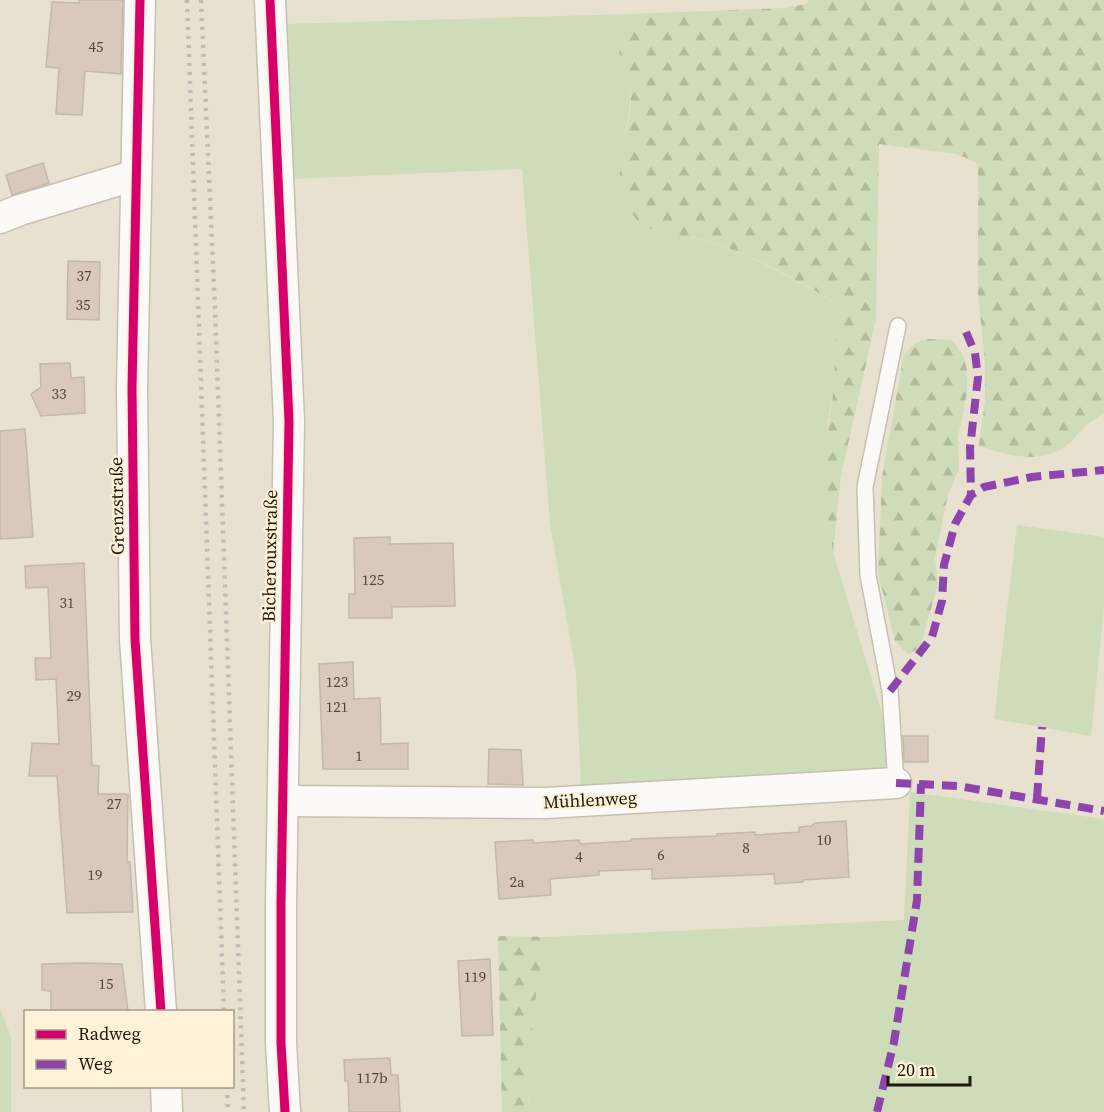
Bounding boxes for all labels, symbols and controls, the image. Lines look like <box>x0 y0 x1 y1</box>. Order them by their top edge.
house number: 45 <box>88 36 104 57</box>
house number: 37 <box>76 265 92 286</box>
house number: 35 <box>75 294 91 315</box>
house number: 33 <box>51 383 67 404</box>
street label: Grenzstraße <box>103 457 130 555</box>
street label: Bicherouxstraße <box>256 490 283 622</box>
house number: 125 <box>362 569 384 590</box>
house number: 31 <box>59 592 75 613</box>
house number: 123 <box>326 671 348 692</box>
house number: 29 <box>66 685 82 706</box>
house number: 121 <box>326 696 348 717</box>
house number: 1 <box>355 745 363 766</box>
street label: Mühlenweg <box>542 785 638 814</box>
house number: 27 <box>106 793 122 814</box>
house number: 10 <box>816 829 832 850</box>
house number: 8 <box>742 837 750 858</box>
house number: 6 <box>657 844 665 865</box>
house number: 4 <box>575 846 583 867</box>
house number: 19 <box>87 864 103 885</box>
house number: 2a <box>509 871 525 892</box>
house number: 119 <box>464 966 486 987</box>
house number: 15 <box>98 973 114 994</box>
legend <box>24 1010 234 1088</box>
text: Radweg <box>78 1021 141 1046</box>
scale bar <box>888 1049 970 1087</box>
text: Weg <box>78 1051 113 1076</box>
text: 20 m <box>897 1057 935 1082</box>
house number: 117b <box>356 1067 388 1088</box>

